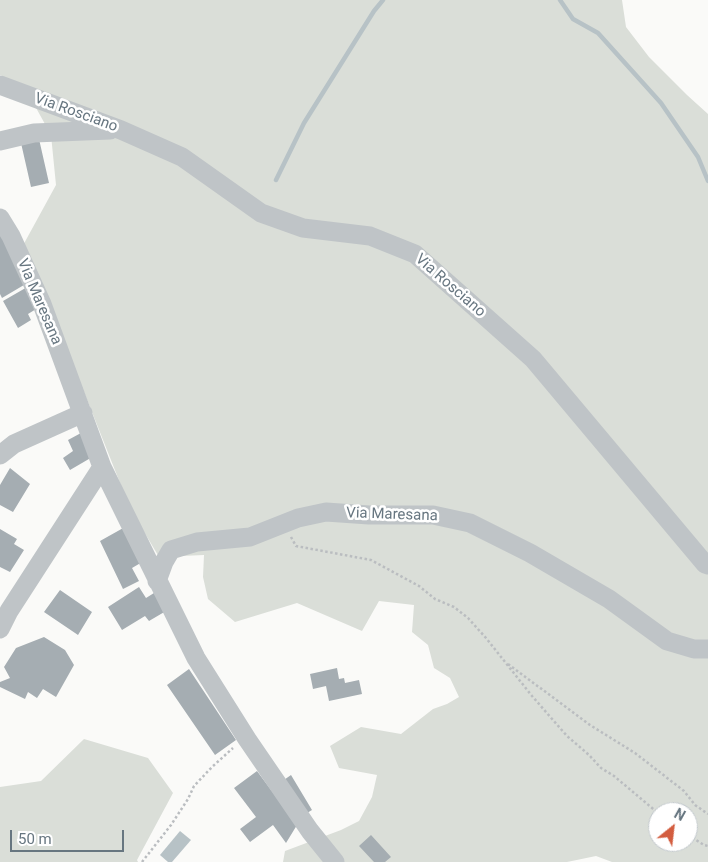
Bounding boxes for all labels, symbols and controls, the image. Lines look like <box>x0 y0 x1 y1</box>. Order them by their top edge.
street label: Via Rosciano <box>32 90 120 136</box>
street label: Via Rosciano <box>411 251 489 321</box>
street label: Via Maresana <box>13 256 65 348</box>
street label: Via Maresana <box>346 504 438 526</box>
north arrow <box>648 802 698 852</box>
text: N <box>672 805 688 824</box>
scale bar <box>12 820 126 852</box>
text: 50 m <box>18 830 52 848</box>

